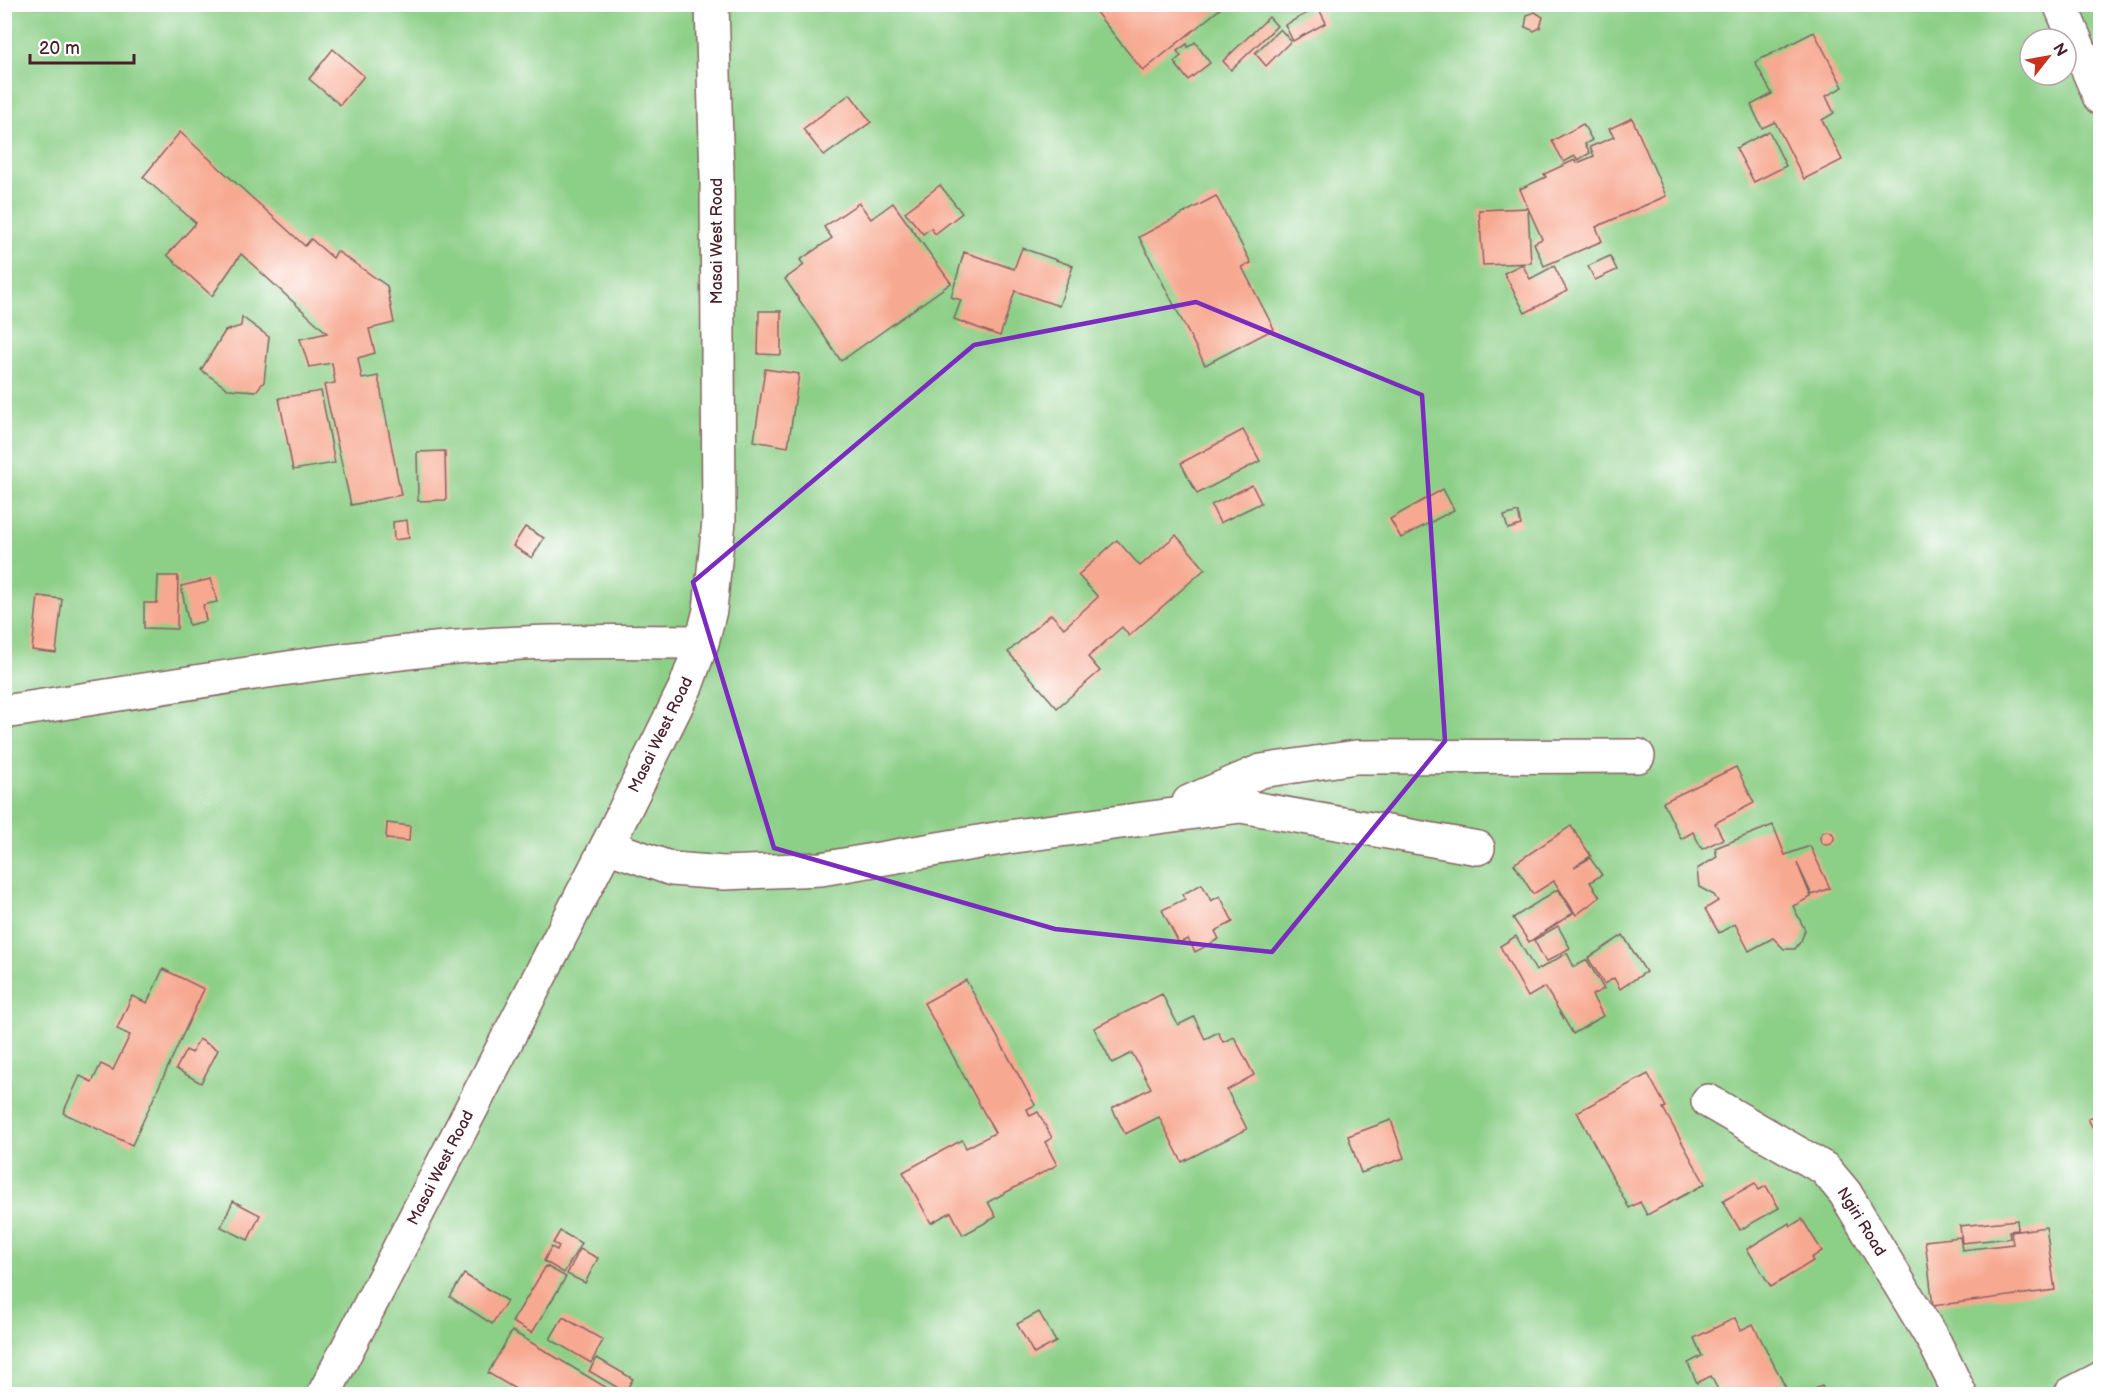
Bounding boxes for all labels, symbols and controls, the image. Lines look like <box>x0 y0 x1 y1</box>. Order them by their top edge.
scale bar <box>30 27 134 65</box>
north arrow <box>2018 27 2078 87</box>
text: 20 m <box>39 38 80 59</box>
text: N <box>2048 40 2071 60</box>
street label: Masai West Road <box>708 178 727 304</box>
street label: Masai West Road <box>625 674 697 796</box>
street label: Masai West Road <box>404 1107 478 1229</box>
street label: Ngiri Road <box>1832 1184 1890 1260</box>

